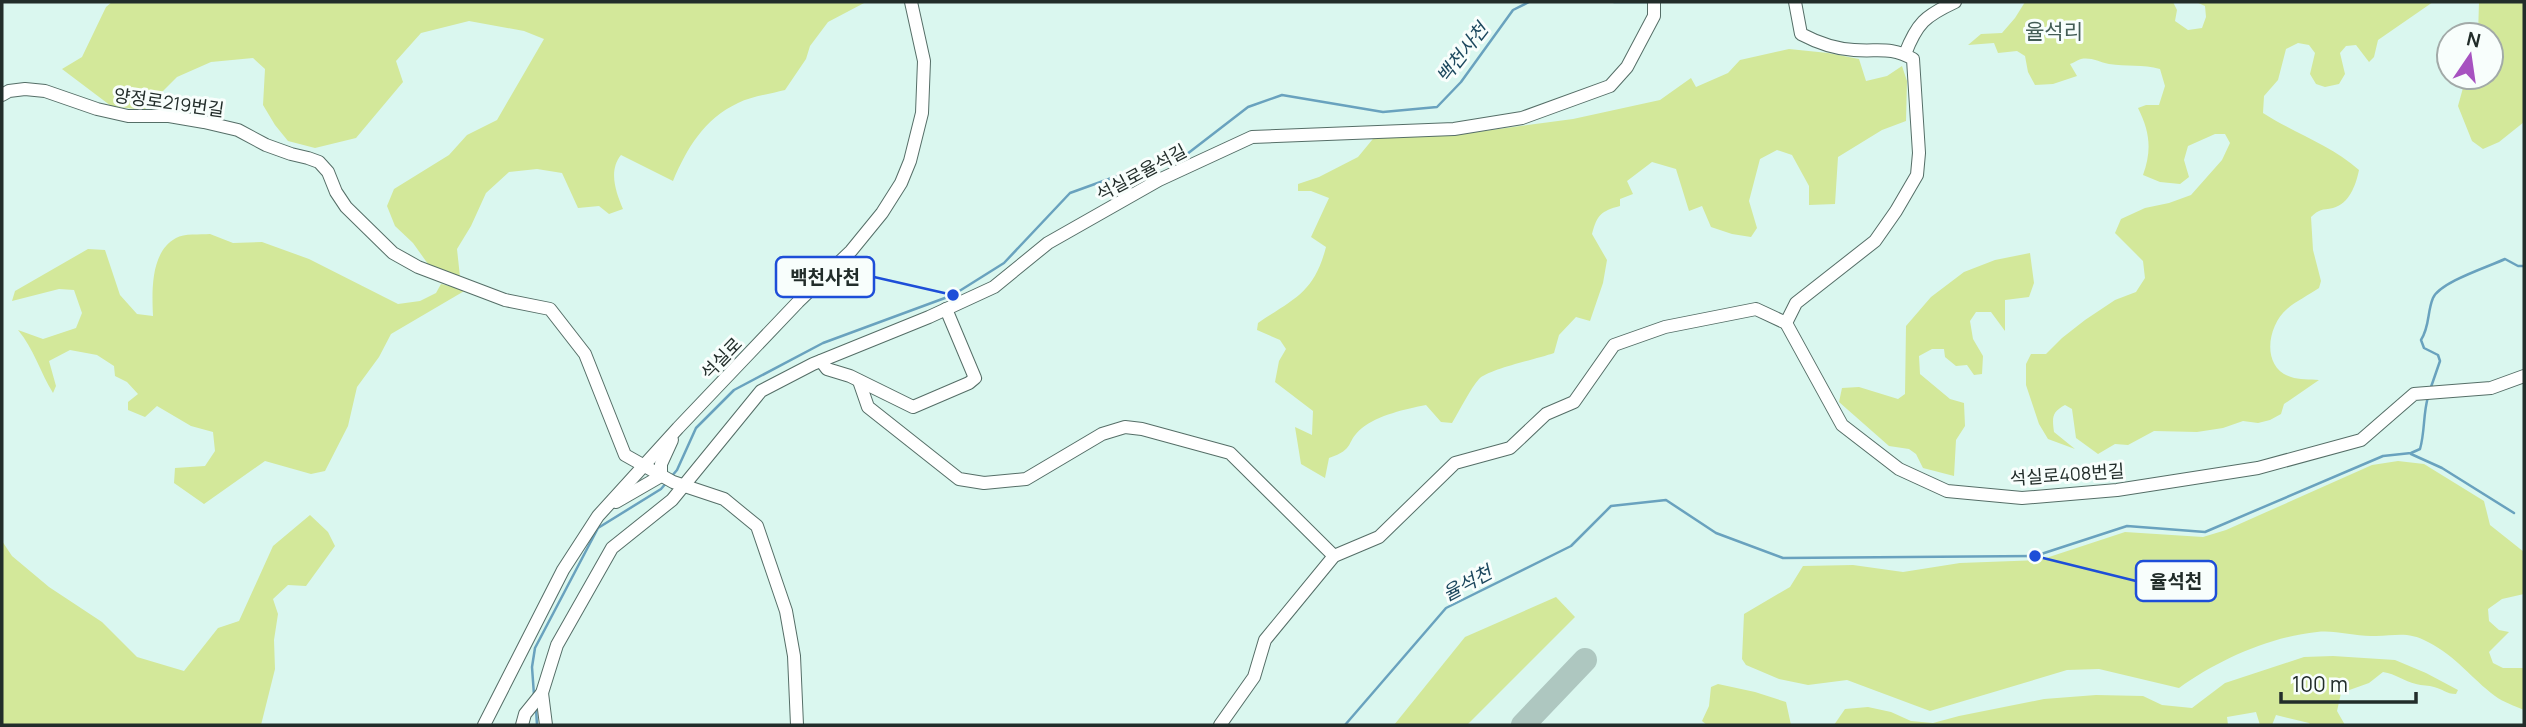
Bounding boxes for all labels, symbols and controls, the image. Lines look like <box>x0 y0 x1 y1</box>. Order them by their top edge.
water label: 백천사천 <box>1430 16 1495 89</box>
district label: 율석리 <box>2025 17 2083 45</box>
north arrow <box>2435 21 2505 91</box>
text: N <box>2464 25 2483 54</box>
street label: 양정로219번길 <box>112 82 226 122</box>
street label: 석실로율석길 <box>1092 138 1190 206</box>
callout: 백천사천 <box>776 257 874 297</box>
text: 백천사천 <box>790 264 860 290</box>
street label: 석실로 <box>695 332 747 384</box>
street label: 석실로408번길 <box>2009 458 2125 490</box>
water label: 율석천 <box>1438 559 1498 607</box>
callout: 율석천 <box>2136 561 2216 601</box>
text: 율석천 <box>2150 568 2202 594</box>
scale bar <box>2281 660 2416 704</box>
text: 100 m <box>2292 670 2348 698</box>

